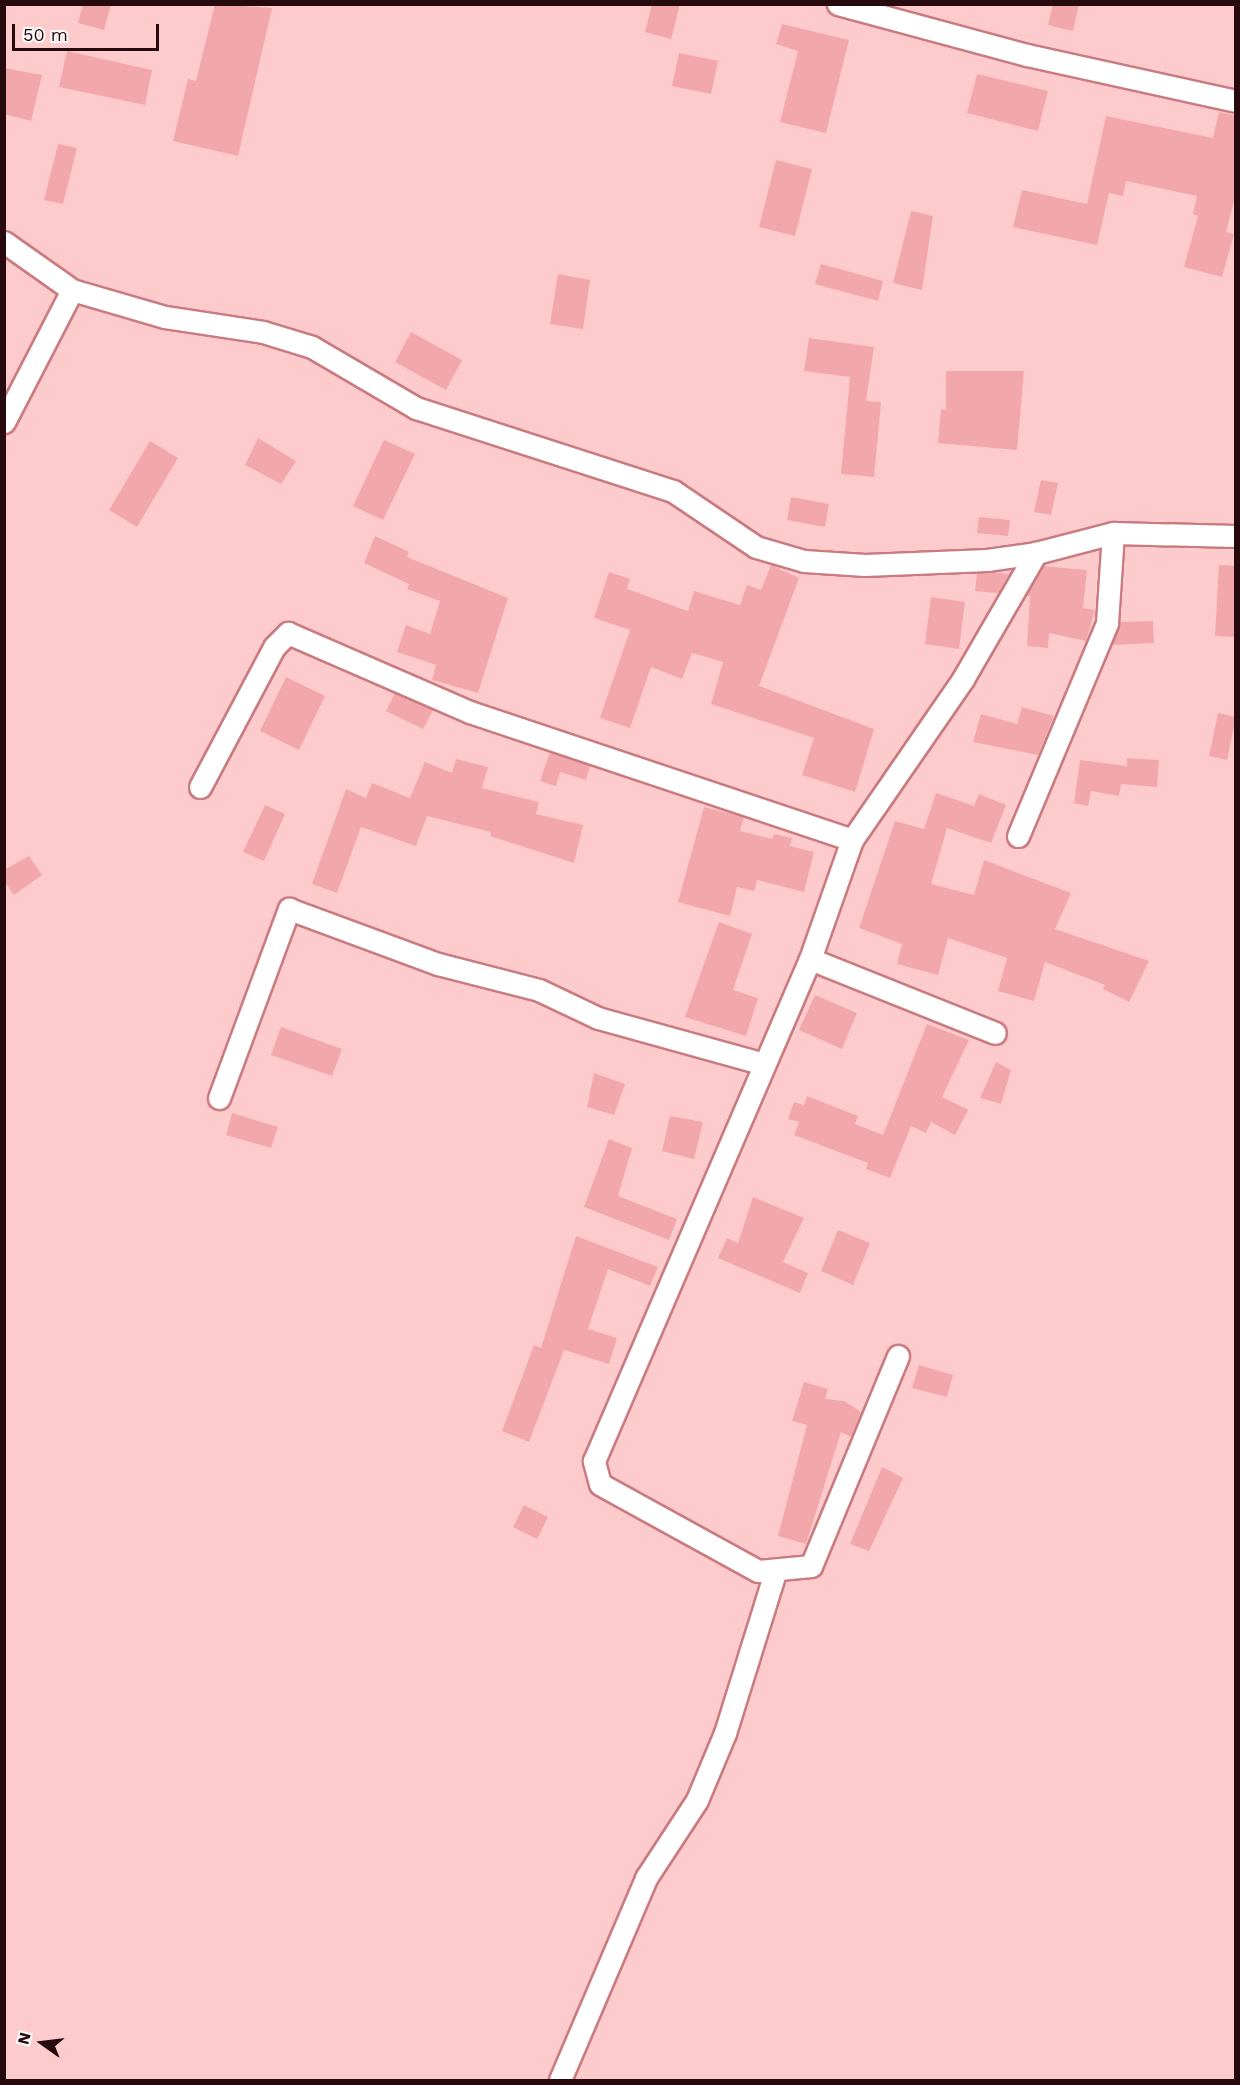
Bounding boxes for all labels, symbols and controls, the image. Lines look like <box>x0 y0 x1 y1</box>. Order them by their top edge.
scale bar <box>15 12 162 50</box>
text: 50 m <box>23 24 68 45</box>
north arrow <box>12 2013 72 2073</box>
text: N <box>13 2030 35 2047</box>

